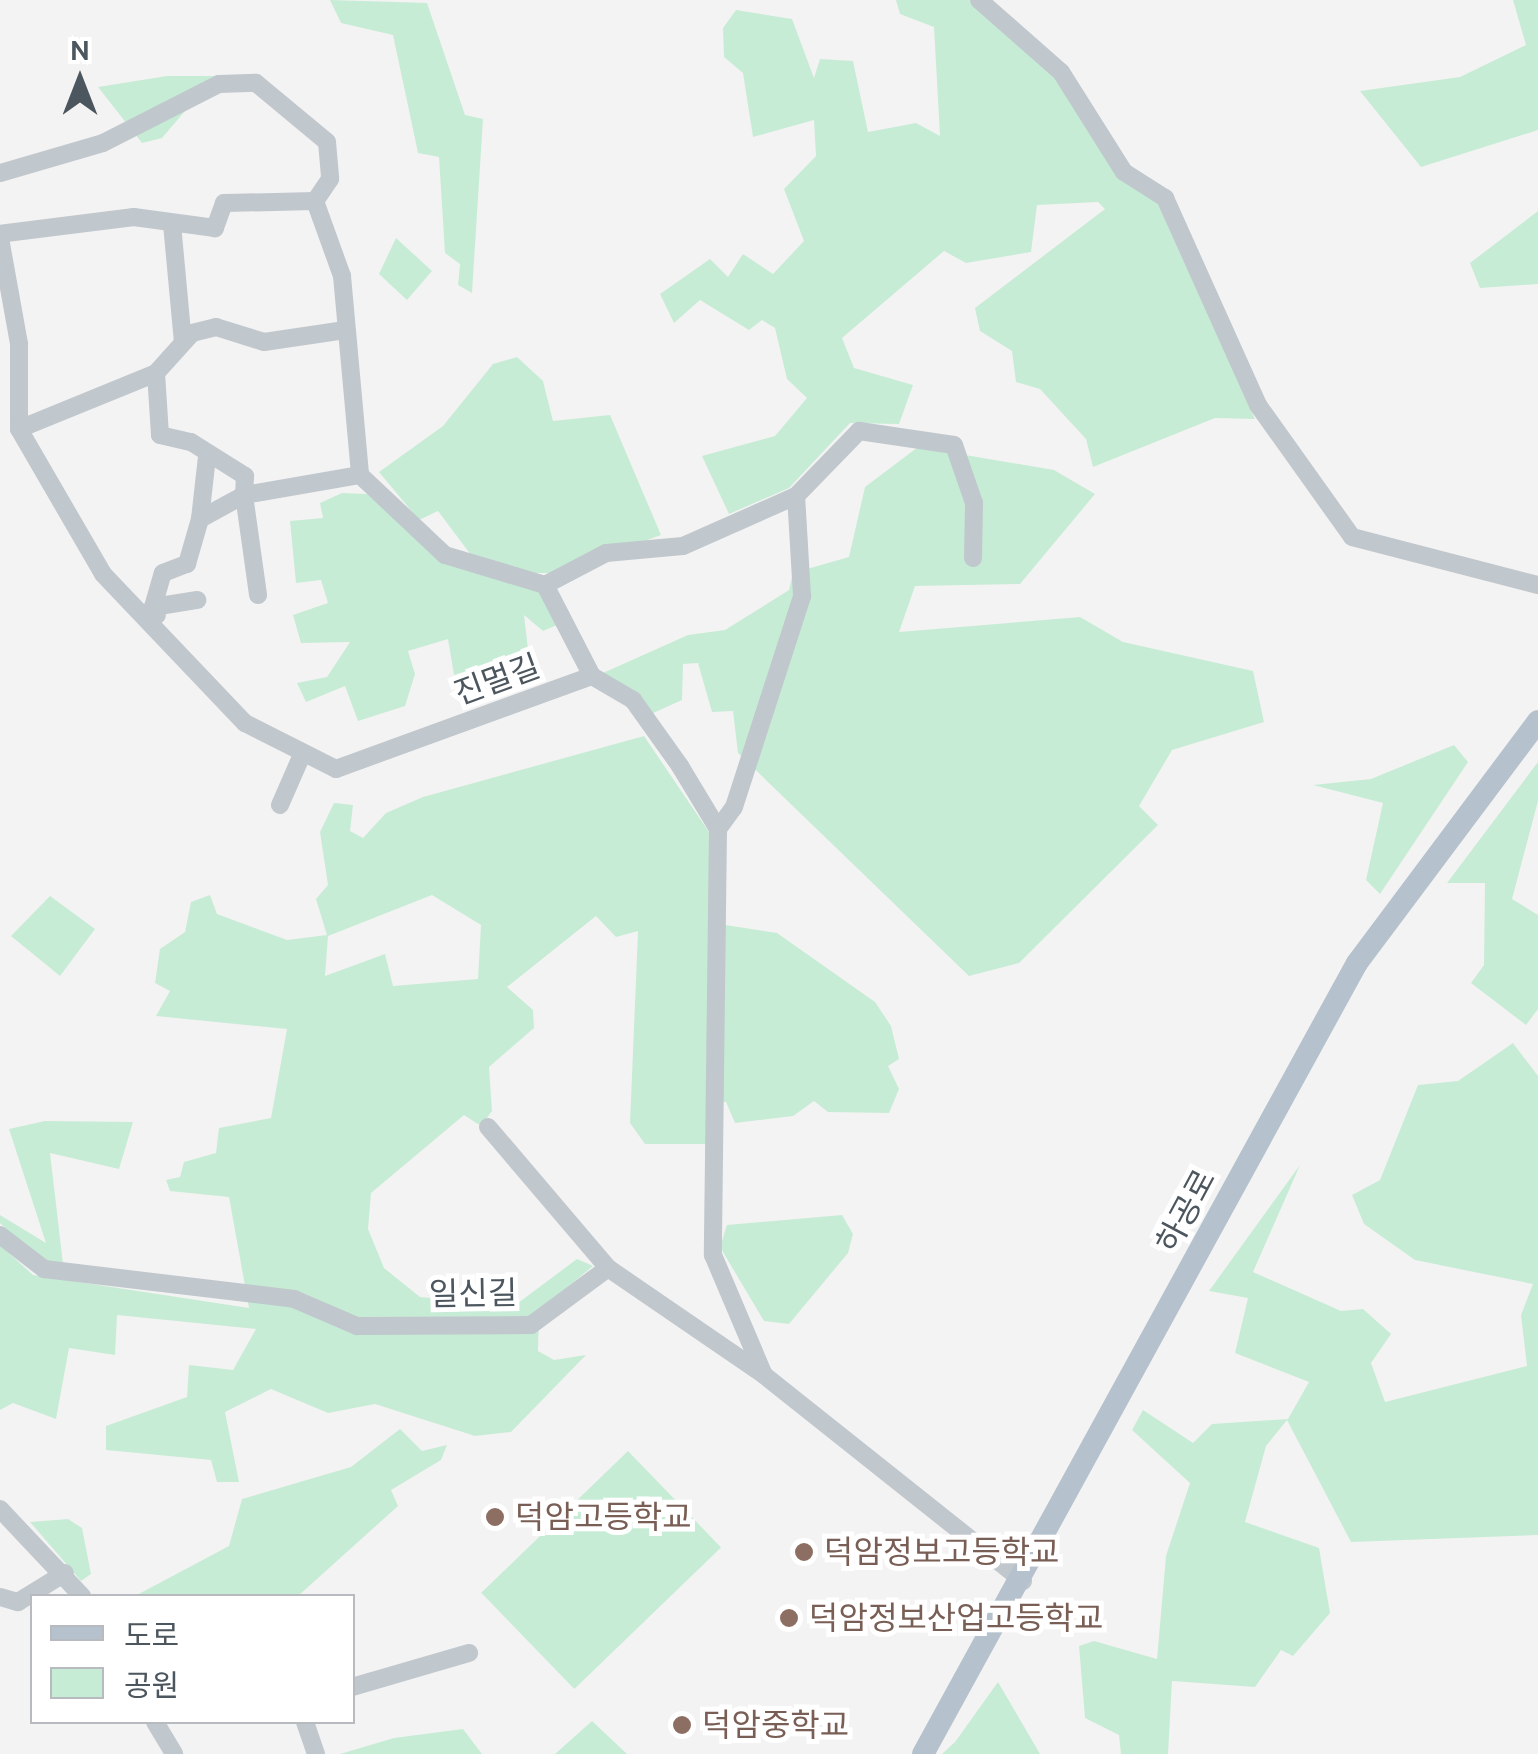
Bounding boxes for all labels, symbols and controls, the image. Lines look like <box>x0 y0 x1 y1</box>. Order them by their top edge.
north arrow <box>30 30 130 130</box>
text: N <box>70 33 90 67</box>
street label: 진멀길 <box>449 647 545 713</box>
street label: 하공로 <box>1148 1163 1224 1259</box>
street label: 일신길 <box>429 1274 517 1314</box>
place label: 덕암고등학교 <box>515 1498 692 1536</box>
marker: 덕암고등학교 <box>484 1506 506 1528</box>
place label: 덕암정보고등학교 <box>824 1533 1060 1571</box>
marker: 덕암정보고등학교 <box>793 1541 815 1563</box>
legend <box>30 1594 355 1724</box>
place label: 덕암정보산업고등학교 <box>809 1599 1103 1637</box>
marker: 덕암정보산업고등학교 <box>778 1607 800 1629</box>
text: 도로 <box>124 1617 179 1654</box>
text: 공원 <box>124 1667 179 1704</box>
place label: 덕암중학교 <box>702 1706 849 1744</box>
marker: 덕암중학교 <box>671 1714 693 1736</box>

